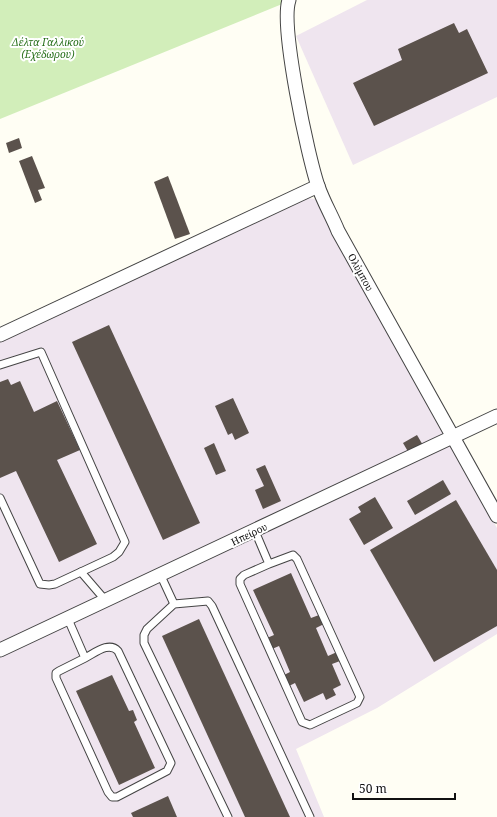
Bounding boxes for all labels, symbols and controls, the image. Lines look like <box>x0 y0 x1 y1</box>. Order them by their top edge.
park label: Δέλτα Γαλλικού (Εχέδωρου) <box>11 35 85 61</box>
street label: Ολύμπου <box>345 251 377 293</box>
street label: Ηπείρου <box>229 519 269 549</box>
scale bar <box>353 775 455 801</box>
text: 50 m <box>359 780 387 797</box>

